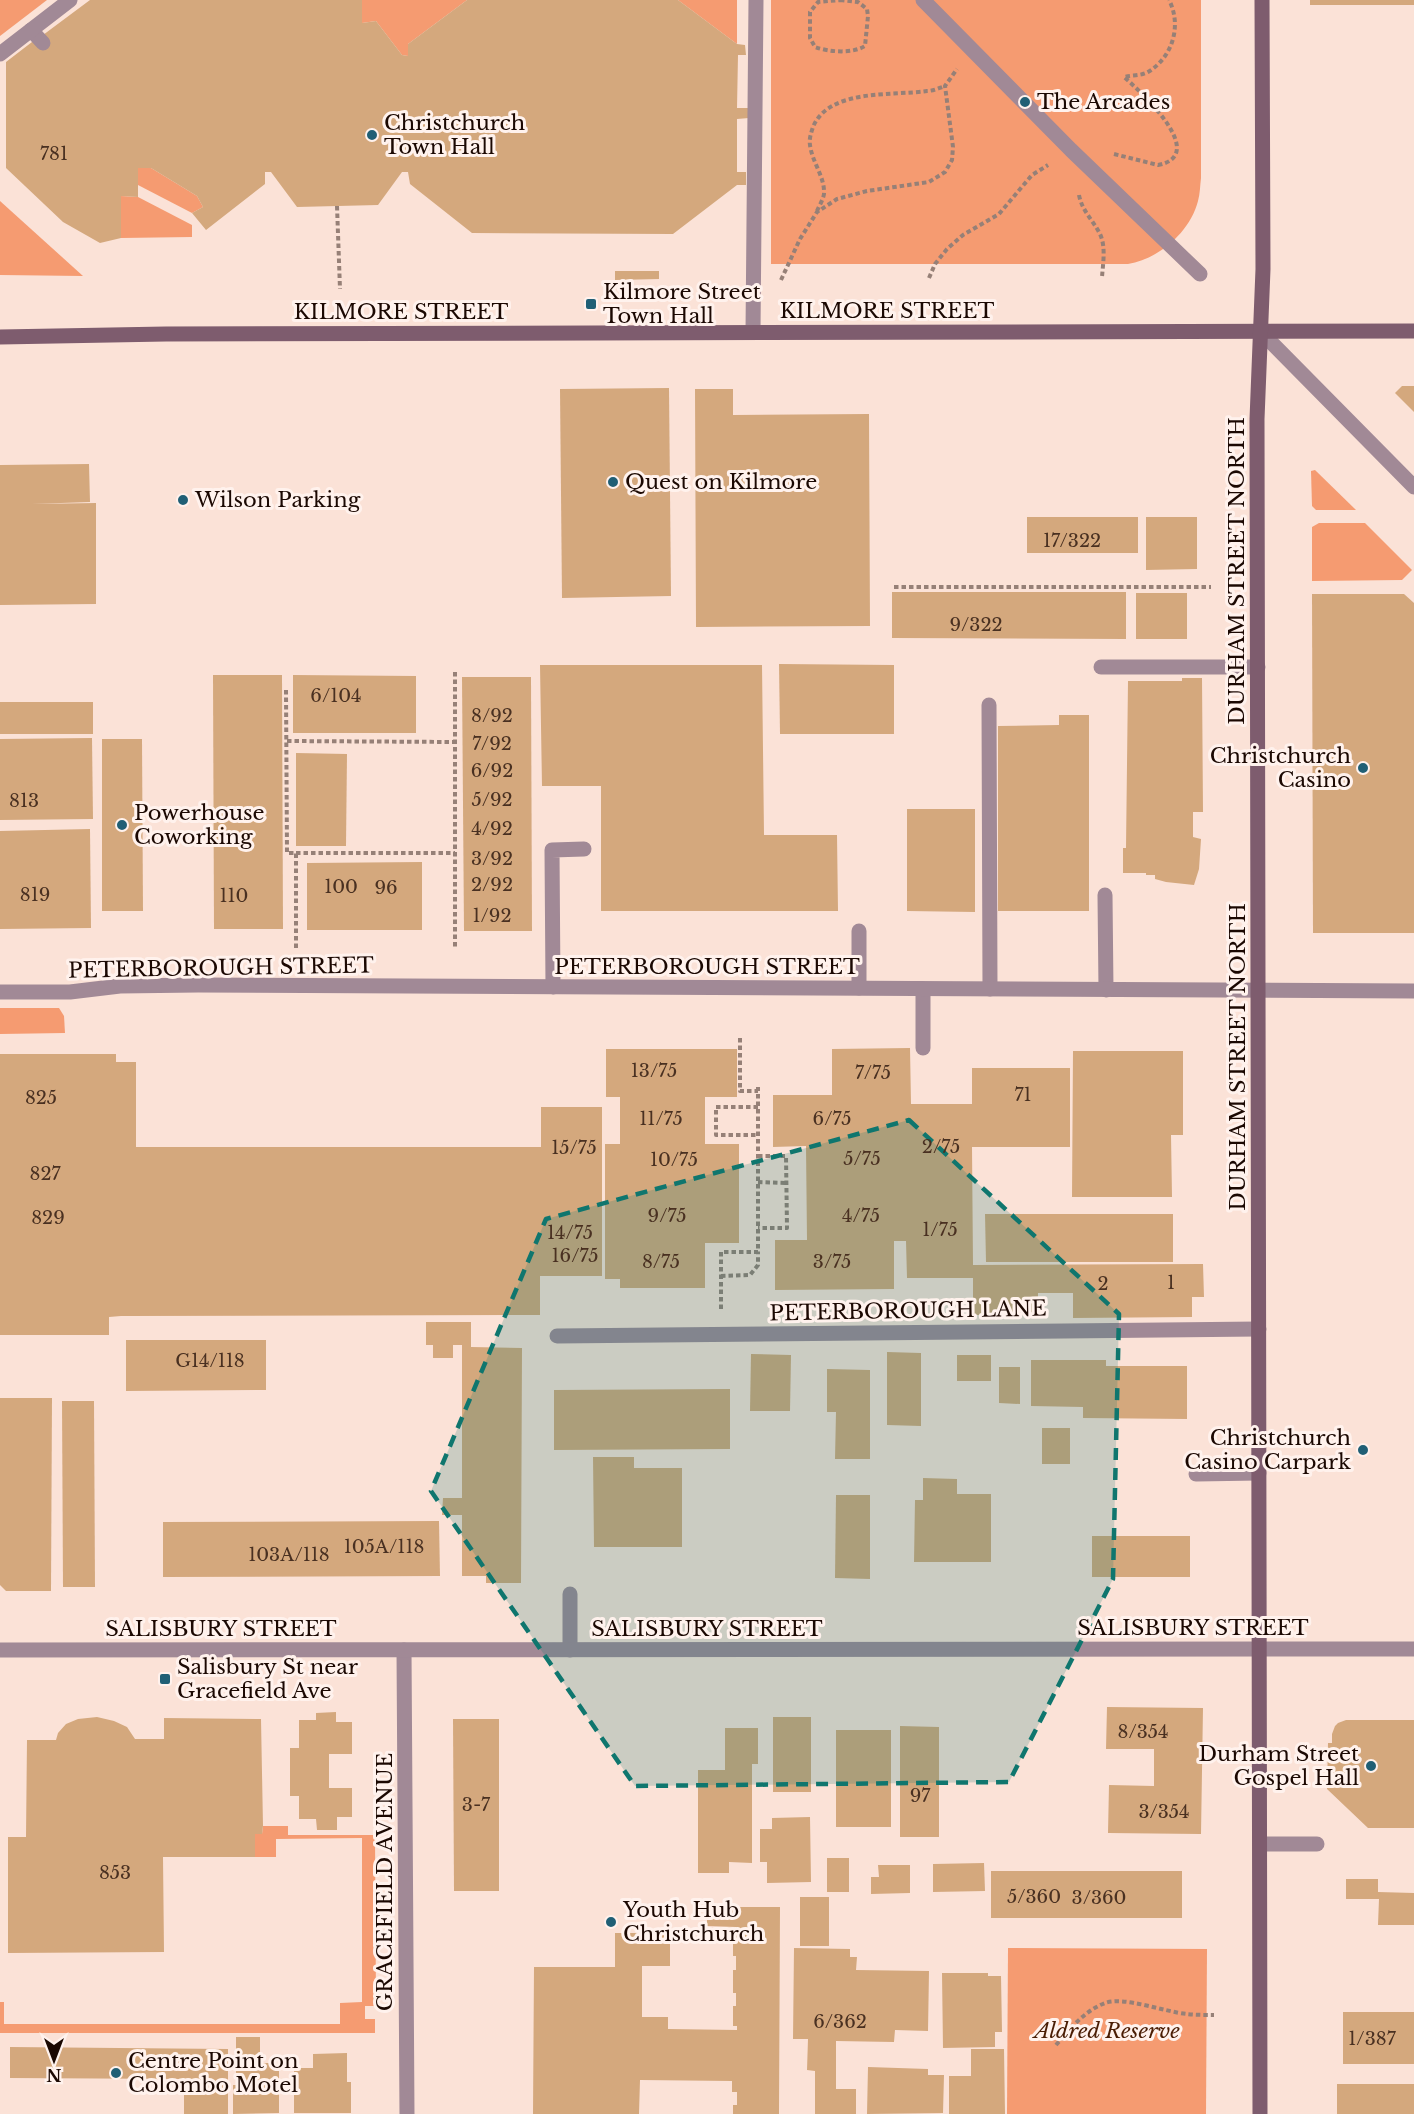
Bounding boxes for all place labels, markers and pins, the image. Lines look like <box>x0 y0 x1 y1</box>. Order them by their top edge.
place label: The Arcades <box>1037 89 1170 115</box>
marker: The Arcades <box>1018 95 1032 109</box>
place label: Christchurch Town Hall <box>384 110 525 160</box>
marker: Christchurch Town Hall <box>365 128 379 142</box>
place label: Kilmore Street Town Hall <box>603 279 761 329</box>
marker: Kilmore Street Town Hall <box>584 297 598 311</box>
place label: Quest on Kilmore <box>625 469 817 495</box>
marker: Quest on Kilmore <box>606 475 620 489</box>
place label: Wilson Parking <box>194 487 361 513</box>
marker: Wilson Parking <box>176 493 190 507</box>
place label: Christchurch Casino <box>1210 743 1351 793</box>
marker: Christchurch Casino <box>1356 761 1370 775</box>
place label: Powerhouse Coworking <box>134 800 265 850</box>
marker: Powerhouse Coworking <box>115 818 129 832</box>
place label: Christchurch Casino Carpark <box>1184 1425 1351 1475</box>
marker: Christchurch Casino Carpark <box>1356 1443 1370 1457</box>
place label: Salisbury St near Gracefield Ave <box>177 1654 358 1704</box>
marker: Salisbury St near Gracefield Ave <box>158 1672 172 1686</box>
place label: Durham Street Gospel Hall <box>1199 1741 1359 1791</box>
marker: Durham Street Gospel Hall <box>1364 1759 1378 1773</box>
place label: Youth Hub Christchurch <box>622 1897 764 1947</box>
marker: Youth Hub Christchurch <box>604 1915 618 1929</box>
place label: Centre Point on Colombo Motel <box>128 2048 298 2098</box>
marker: Centre Point on Colombo Motel <box>109 2066 123 2080</box>

